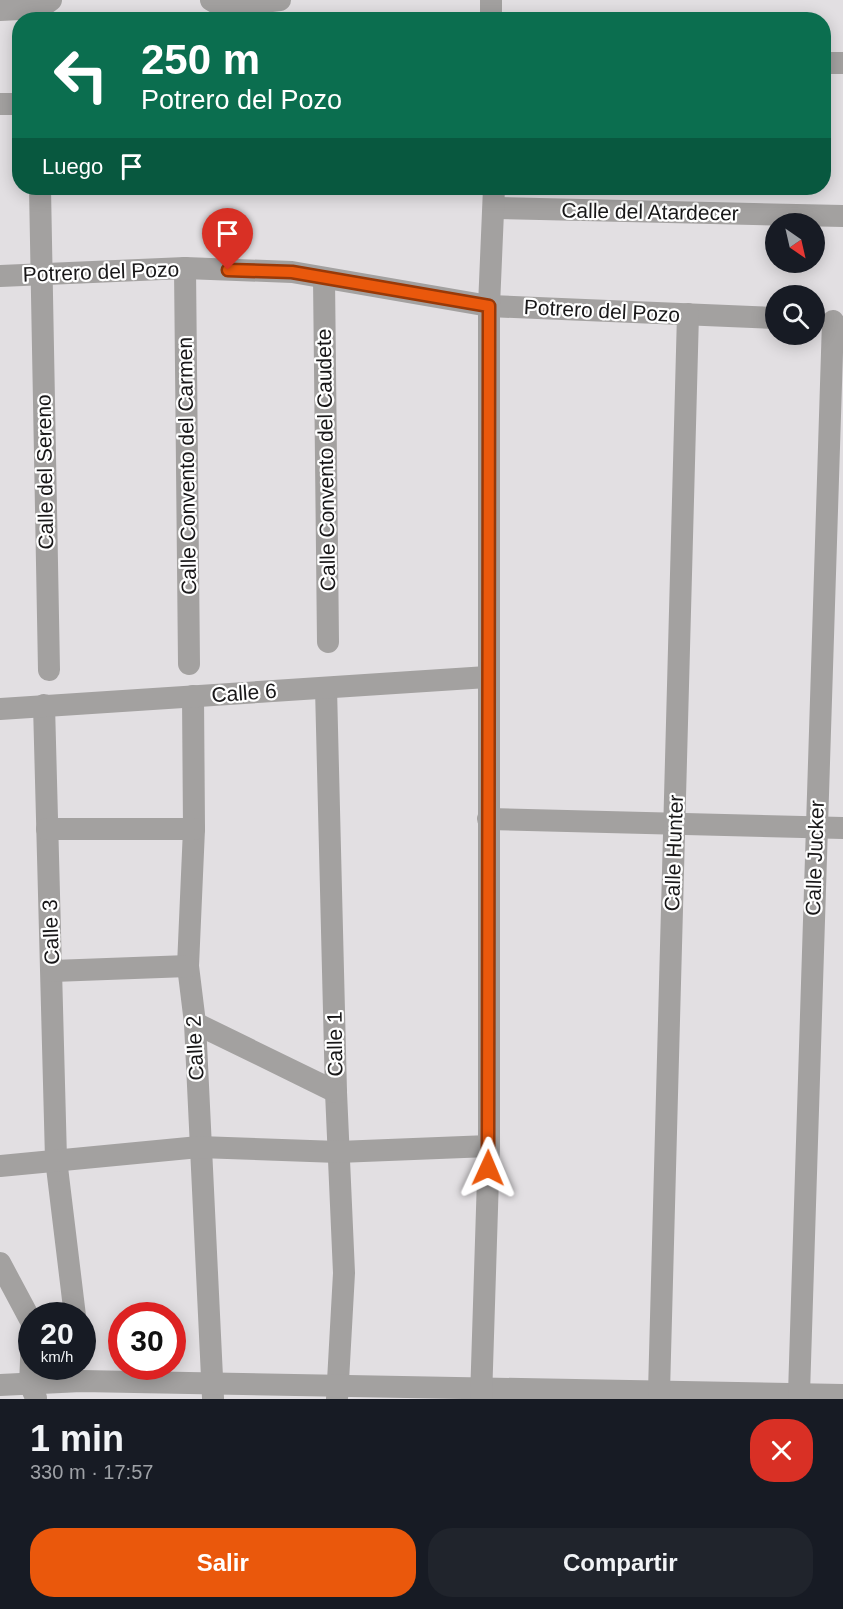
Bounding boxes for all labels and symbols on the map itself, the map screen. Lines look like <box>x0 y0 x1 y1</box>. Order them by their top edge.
street label: Calle del Atardecer <box>561 198 739 225</box>
pin <box>202 208 253 270</box>
north arrow <box>765 213 825 273</box>
street label: Potrero del Pozo <box>22 257 180 286</box>
street label: Potrero del Pozo <box>523 295 681 326</box>
street label: Calle Convento del Caudete <box>312 328 339 592</box>
street label: Calle Convento del Carmen <box>173 337 200 595</box>
street label: Calle del Sereno <box>32 394 57 550</box>
street label: Calle 6 <box>211 679 277 706</box>
street label: Calle Hunter <box>660 794 687 912</box>
street label: Calle Jucker <box>801 800 828 916</box>
street label: Calle 3 <box>38 899 63 965</box>
street label: Calle 1 <box>322 1011 347 1077</box>
street label: Calle 2 <box>181 1015 208 1081</box>
position arrow <box>456 1136 520 1200</box>
speed limit sign: 30 <box>108 1302 186 1380</box>

